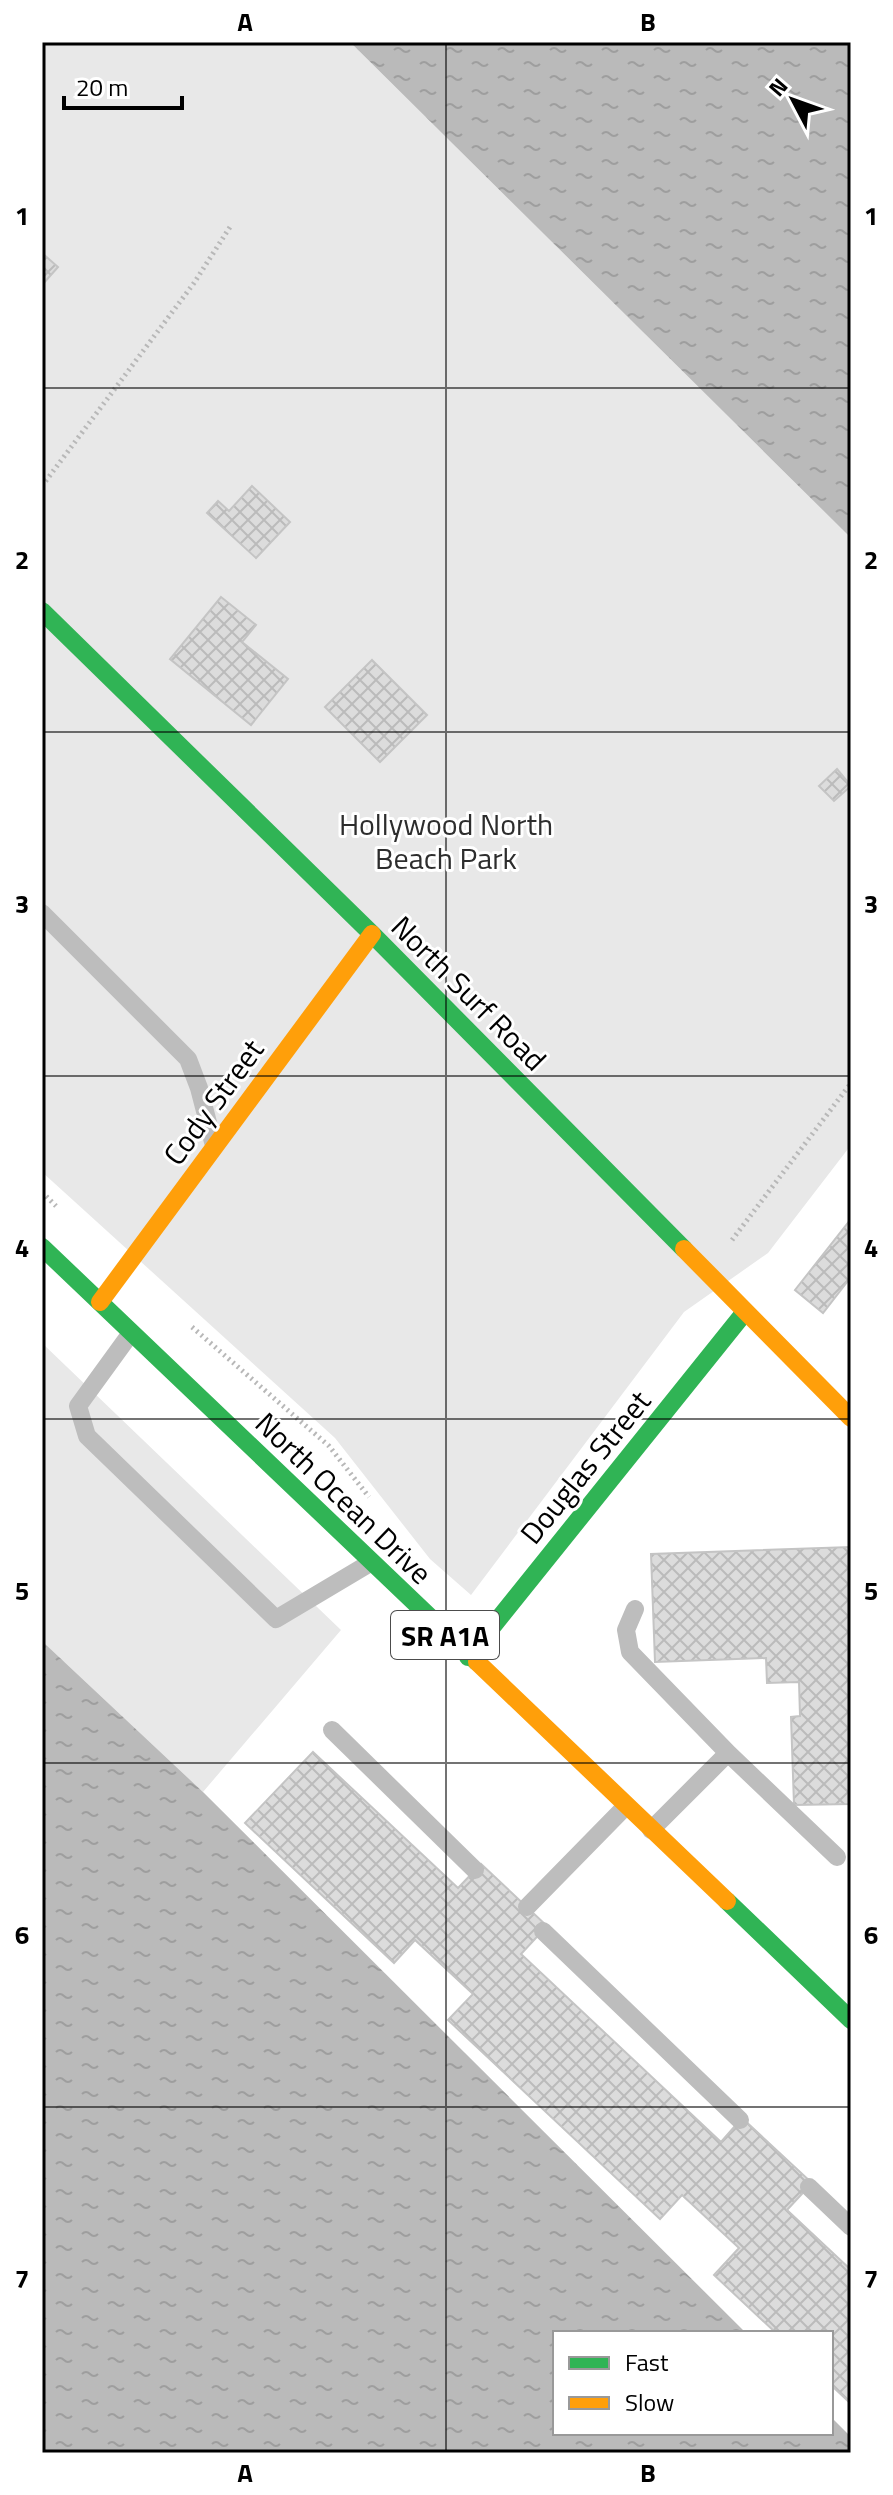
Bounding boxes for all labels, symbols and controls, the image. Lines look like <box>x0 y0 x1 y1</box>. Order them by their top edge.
text: A <box>237 2 253 41</box>
text: B <box>640 2 656 41</box>
scale bar <box>64 60 182 110</box>
north arrow <box>753 60 833 140</box>
text: 20 m <box>76 69 128 105</box>
text: N <box>760 70 796 104</box>
text: 1 <box>15 196 29 235</box>
text: 1 <box>864 196 878 235</box>
text: 2 <box>15 540 29 579</box>
text: 2 <box>864 540 878 579</box>
park label: Hollywood North Beach Park <box>339 801 553 881</box>
text: 3 <box>15 884 29 923</box>
text: 3 <box>864 884 878 923</box>
street label: North Surf Road <box>381 905 557 1081</box>
street label: Cody Street <box>151 1029 275 1175</box>
text: 4 <box>15 1228 29 1267</box>
text: 4 <box>864 1228 878 1267</box>
street label: Douglas Street <box>508 1380 662 1554</box>
street label: North Ocean Drive <box>245 1401 443 1595</box>
text: 5 <box>15 1571 29 1610</box>
text: 5 <box>864 1571 878 1610</box>
road number: SR A1A <box>391 1611 499 1659</box>
text: 6 <box>15 1915 29 1954</box>
text: 6 <box>864 1915 878 1954</box>
text: 7 <box>15 2259 29 2298</box>
text: 7 <box>864 2259 878 2298</box>
legend <box>553 2331 833 2435</box>
text: Fast <box>625 2344 669 2380</box>
text: Slow <box>625 2384 674 2420</box>
text: A <box>237 2453 253 2492</box>
text: B <box>640 2453 656 2492</box>

